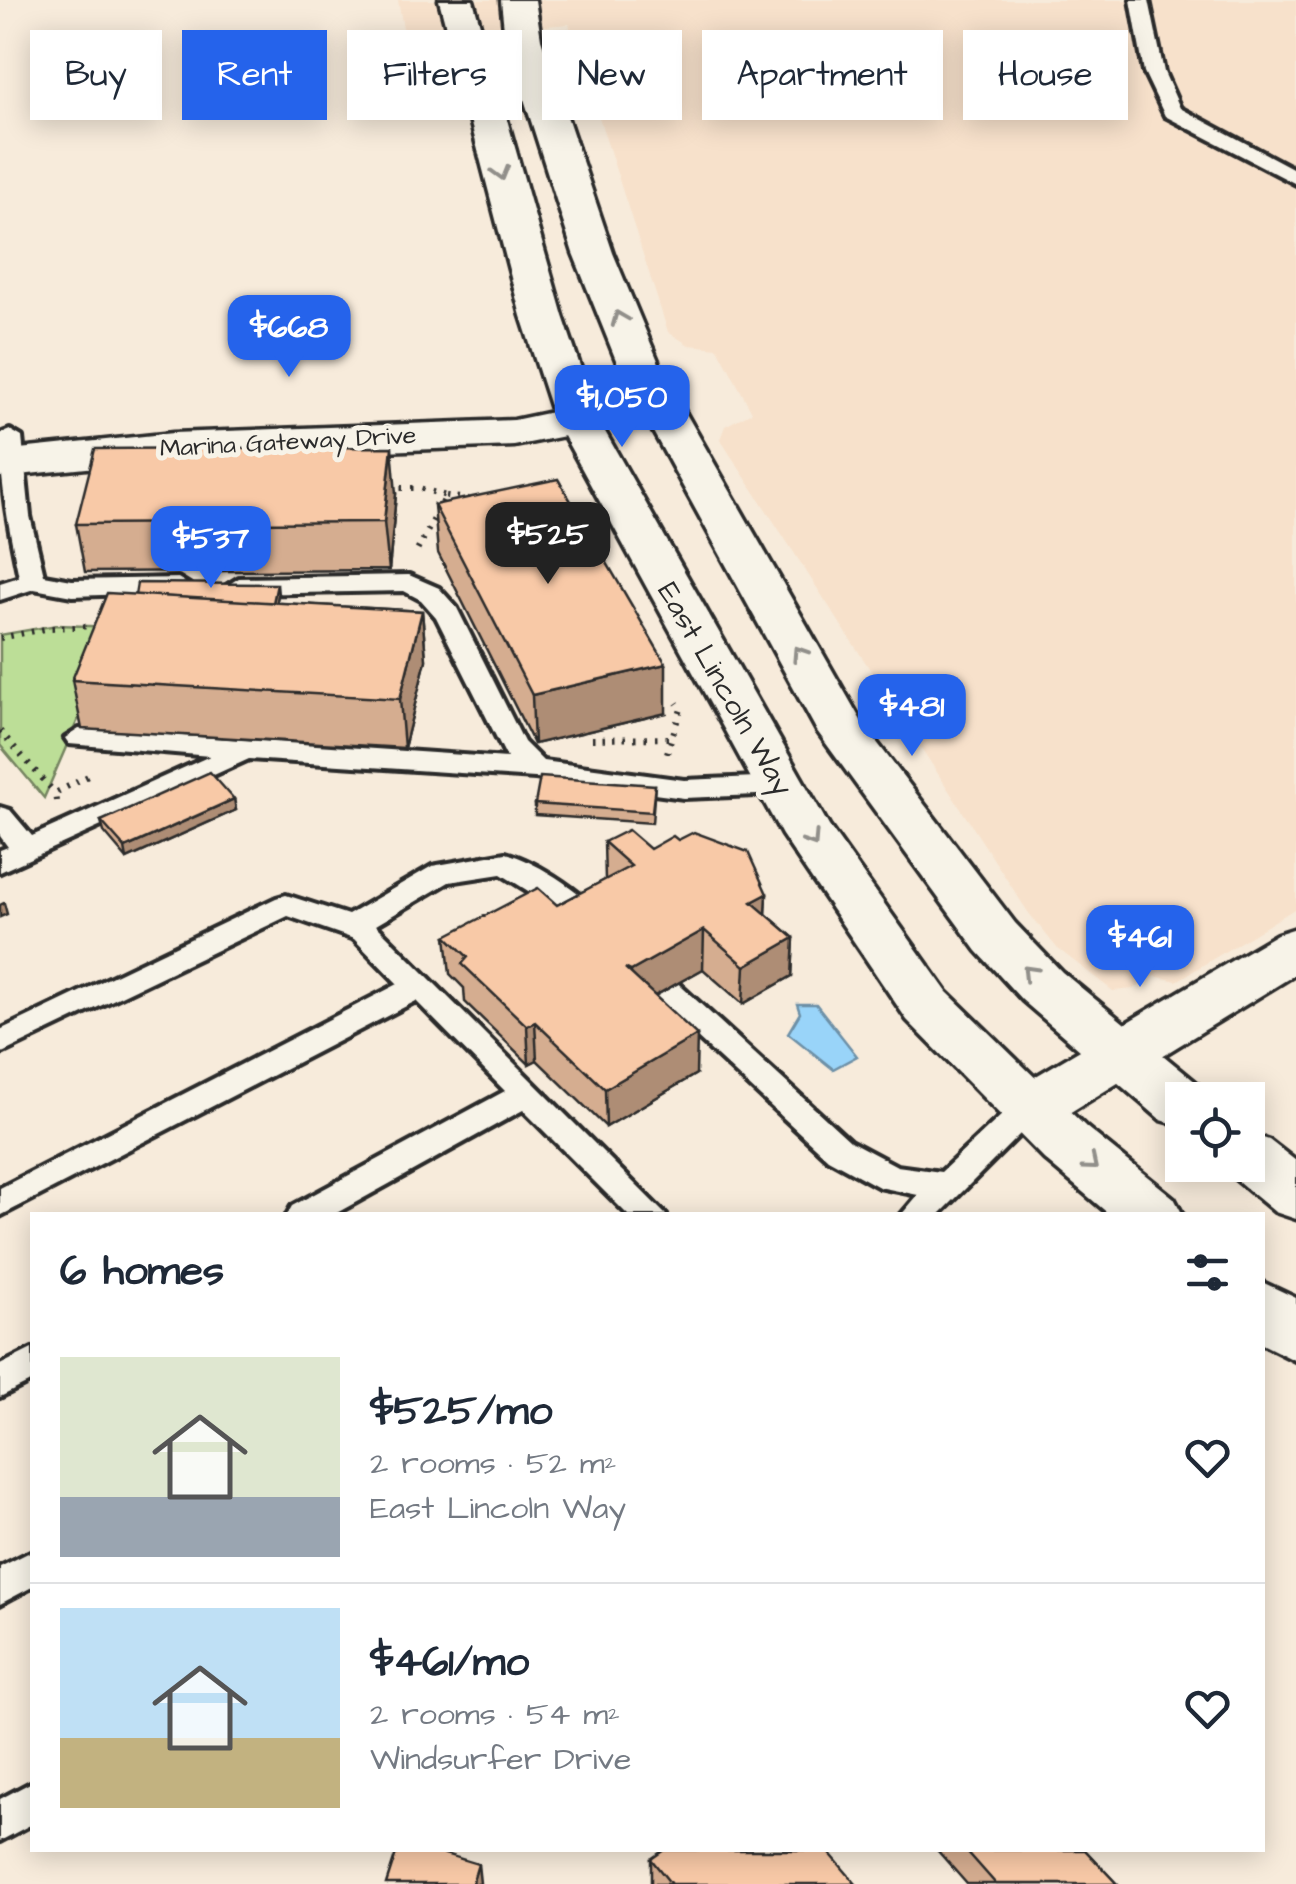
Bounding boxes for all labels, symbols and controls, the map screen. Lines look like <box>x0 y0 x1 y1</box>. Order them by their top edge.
chip: Buy <box>30 30 162 120</box>
chip: Rent <box>182 30 327 120</box>
chip: Filters <box>347 30 522 120</box>
chip: New <box>542 30 682 120</box>
chip: Apartment <box>702 30 943 120</box>
chip: House <box>963 30 1128 120</box>
one-way arrow <box>489 164 510 181</box>
pin: $668 <box>230 295 348 380</box>
text: $668 <box>250 305 328 350</box>
one-way arrow <box>611 310 631 328</box>
pin: $1,050 <box>541 365 703 450</box>
text: $1,050 <box>577 375 667 420</box>
street label: Marina Gateway Drive <box>159 418 417 467</box>
pin: $525 <box>489 502 607 587</box>
pin: $537 <box>152 506 270 591</box>
text: $525 <box>507 512 589 557</box>
text: $537 <box>173 516 249 561</box>
street label: East Lincoln Way <box>646 575 803 804</box>
one-way arrow <box>793 645 812 663</box>
pin: $481 <box>853 674 971 759</box>
text: $481 <box>880 684 944 729</box>
one-way arrow <box>800 829 819 847</box>
pin: $461 <box>1081 905 1199 990</box>
text: $461 <box>1108 915 1172 960</box>
one-way arrow <box>1023 965 1041 984</box>
map controls <box>1165 1082 1265 1182</box>
button: locate <box>1165 1082 1265 1182</box>
one-way arrow <box>1080 1152 1098 1170</box>
text: 6 homes <box>60 1243 224 1301</box>
icon: filters <box>1180 1245 1235 1300</box>
text: $525/mo <box>370 1383 552 1441</box>
icon: home <box>140 1397 260 1517</box>
icon: heart <box>1180 1430 1235 1485</box>
text: 2 rooms · 52 m² <box>370 1441 617 1486</box>
text: East Lincoln Way <box>370 1486 626 1531</box>
text: $461/mo <box>370 1634 529 1692</box>
icon: home <box>140 1648 260 1768</box>
icon: heart <box>1180 1681 1235 1736</box>
text: 2 rooms · 54 m² <box>370 1692 620 1737</box>
text: Windsurfer Drive <box>370 1737 631 1782</box>

